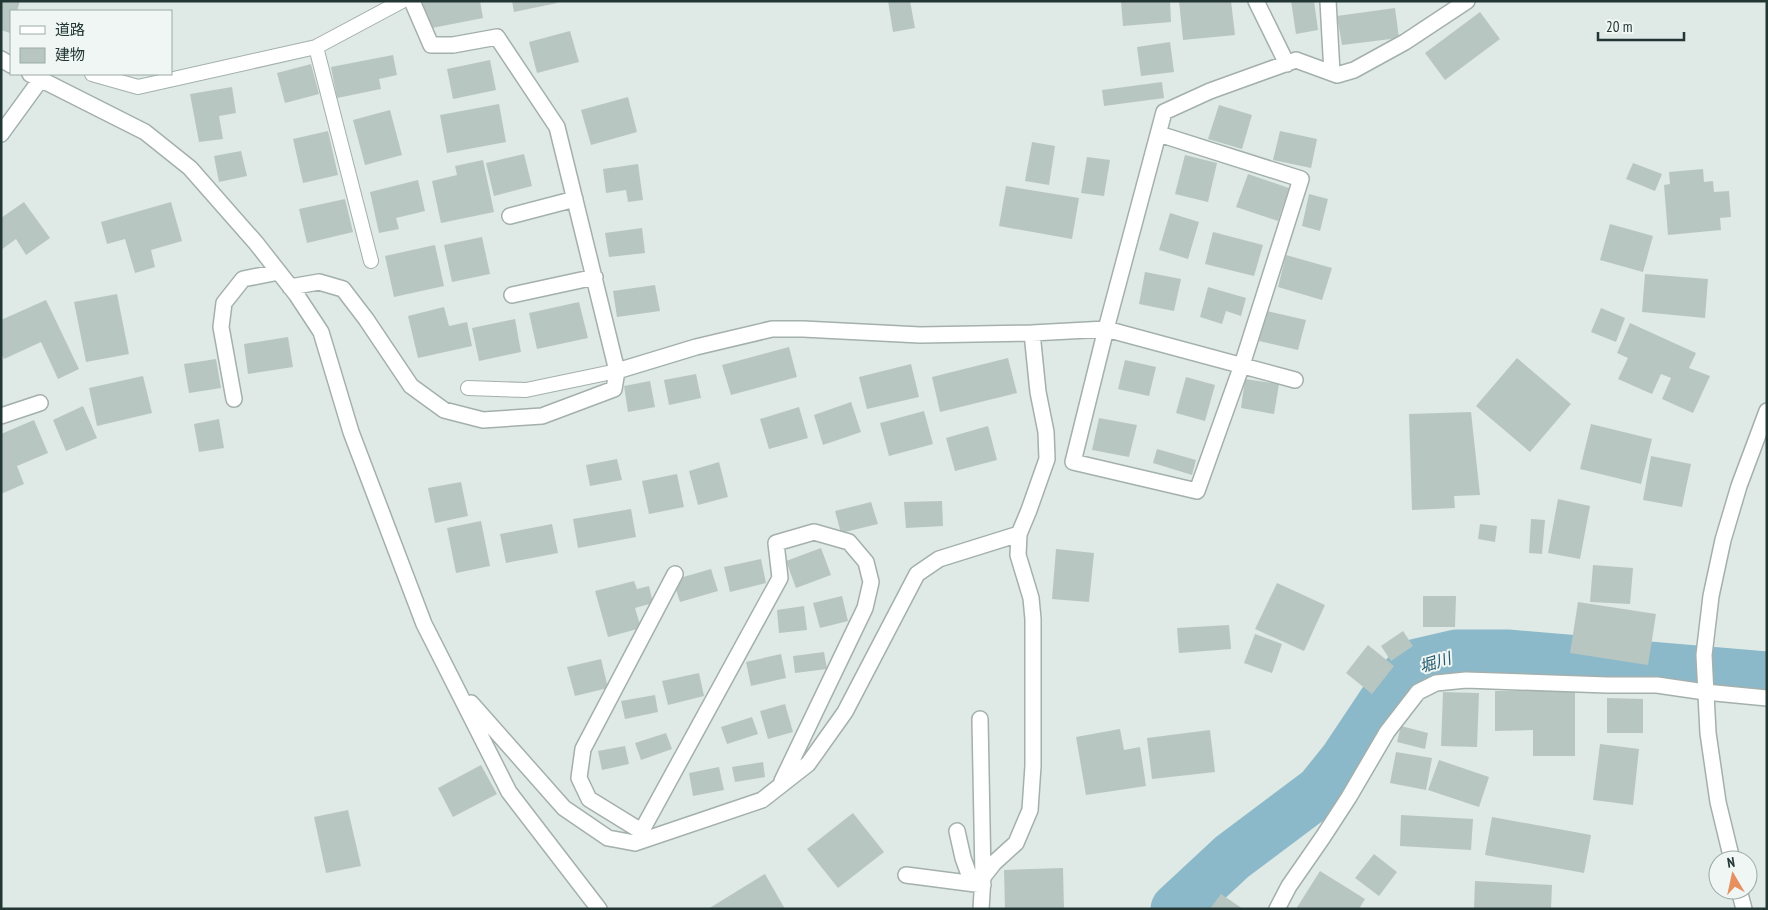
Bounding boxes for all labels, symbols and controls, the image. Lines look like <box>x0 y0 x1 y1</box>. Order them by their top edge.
legend <box>10 10 172 75</box>
scale bar <box>1598 10 1684 42</box>
text: 20 m <box>1606 17 1632 36</box>
text: 道路 <box>55 20 85 39</box>
text: 建物 <box>55 45 85 64</box>
water label: 堀川 <box>1417 647 1455 676</box>
north arrow <box>1708 850 1758 900</box>
text: N <box>1726 853 1736 872</box>

